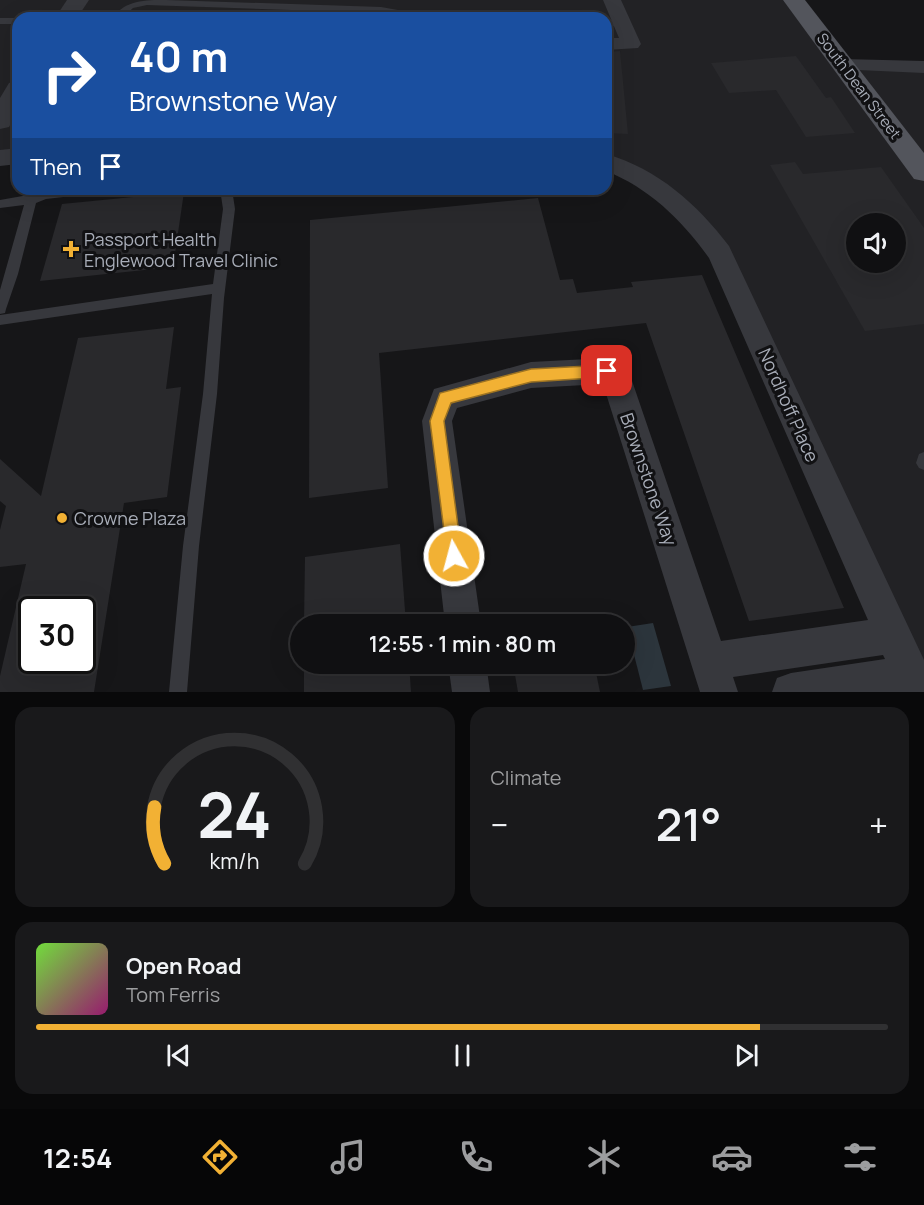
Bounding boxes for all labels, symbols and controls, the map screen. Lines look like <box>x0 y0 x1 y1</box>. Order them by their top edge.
text: 40 m <box>129 27 228 85</box>
street label: South Dean Street <box>812 29 906 143</box>
icon: right <box>30 36 108 114</box>
text: Brownstone Way <box>129 82 337 119</box>
icon: arrive <box>94 150 127 183</box>
text: Then <box>30 152 82 182</box>
map controls <box>846 213 906 273</box>
button: sound <box>846 213 906 273</box>
place label: Passport Health Englewood Travel Clinic <box>84 227 278 272</box>
marker: Passport Health Englewood Travel Clinic <box>62 240 80 258</box>
street label: Nordhoff Place <box>753 344 825 466</box>
pin <box>581 345 632 396</box>
icon: arrive <box>590 354 623 387</box>
street label: Brownstone Way <box>615 409 683 549</box>
place label: Crowne Plaza <box>74 506 186 530</box>
marker: Crowne Plaza <box>55 511 69 525</box>
position arrow <box>422 524 486 588</box>
speed limit sign: 30 <box>18 596 96 674</box>
text: 12:55 · 1 min · 80 m <box>369 629 556 659</box>
text: Climate <box>491 764 562 791</box>
text: 24 <box>198 771 272 857</box>
text: 21° <box>656 793 721 855</box>
text: − <box>491 802 508 847</box>
text: + <box>869 802 888 847</box>
text: km/h <box>210 846 260 875</box>
text: Open Road <box>126 951 241 981</box>
text: Tom Ferris <box>126 981 220 1008</box>
icon: previous <box>162 1039 195 1072</box>
icon: pause <box>446 1039 479 1072</box>
icon: next <box>730 1039 763 1072</box>
icon: directions <box>199 1136 241 1178</box>
icon: music <box>327 1136 369 1178</box>
icon: phone <box>455 1136 497 1178</box>
icon: climate <box>583 1136 625 1178</box>
icon: car <box>711 1136 753 1178</box>
icon: filters <box>839 1136 881 1178</box>
text: 12:54 <box>43 1139 112 1176</box>

